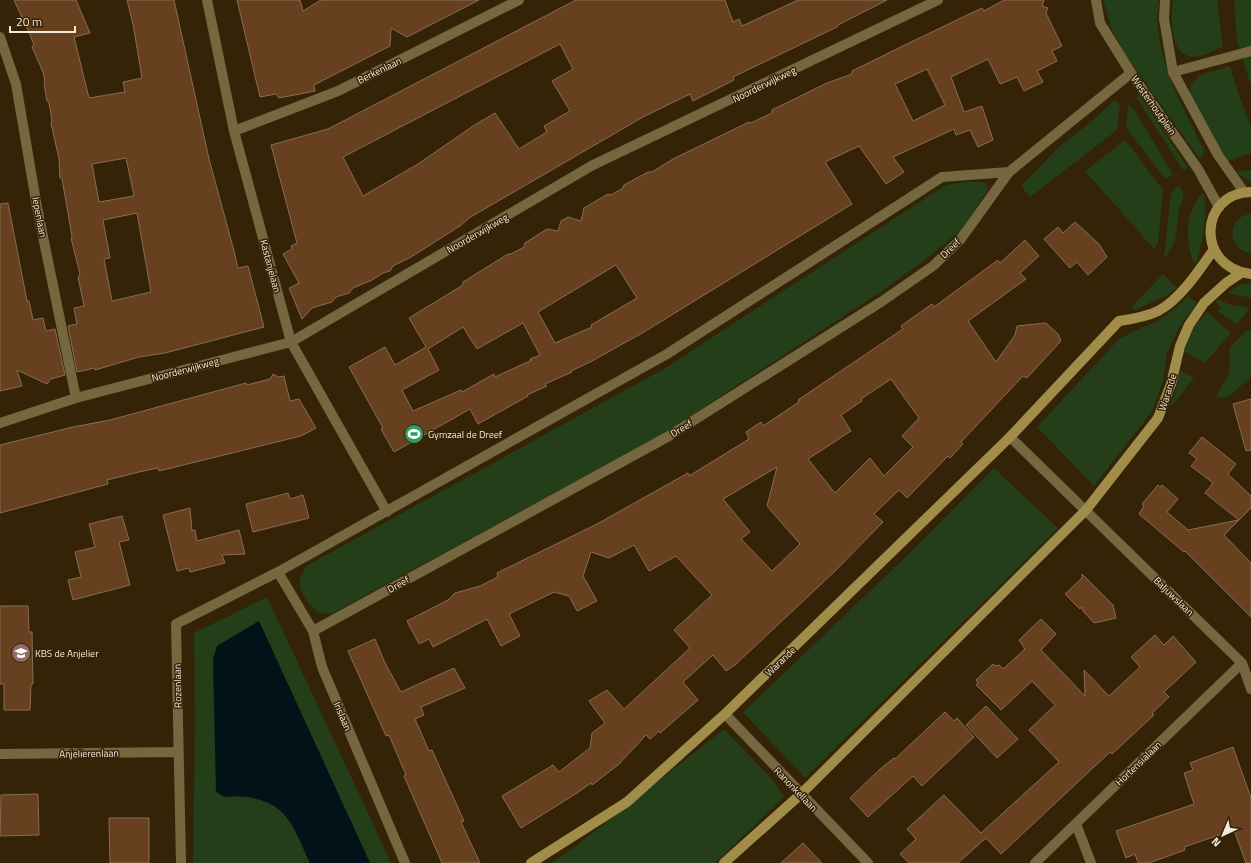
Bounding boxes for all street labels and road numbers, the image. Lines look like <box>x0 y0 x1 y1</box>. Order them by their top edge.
street label: Berkenlaan <box>355 53 404 88</box>
street label: Noorderwijkweg <box>730 63 798 106</box>
street label: Westerhoutplein <box>1127 72 1180 138</box>
street label: Iepenlaan <box>28 196 51 239</box>
street label: Noorderwijkweg <box>444 210 511 257</box>
street label: Dreef <box>937 234 964 262</box>
street label: Kastanjelaan <box>256 238 285 294</box>
street label: Noorderwijkweg <box>150 353 220 386</box>
street label: Warande <box>1154 372 1180 412</box>
street label: Dreef <box>667 416 696 441</box>
street label: Dreef <box>384 572 413 597</box>
street label: Baljuwslaan <box>1150 573 1197 619</box>
street label: Warande <box>762 643 799 680</box>
street label: Rozenlaan <box>170 664 185 708</box>
street label: Irislaan <box>329 699 356 733</box>
street label: Hortensialaan <box>1112 737 1165 789</box>
street label: Anjelierenlaan <box>59 745 119 762</box>
street label: Ranonkellaan <box>770 764 821 815</box>

